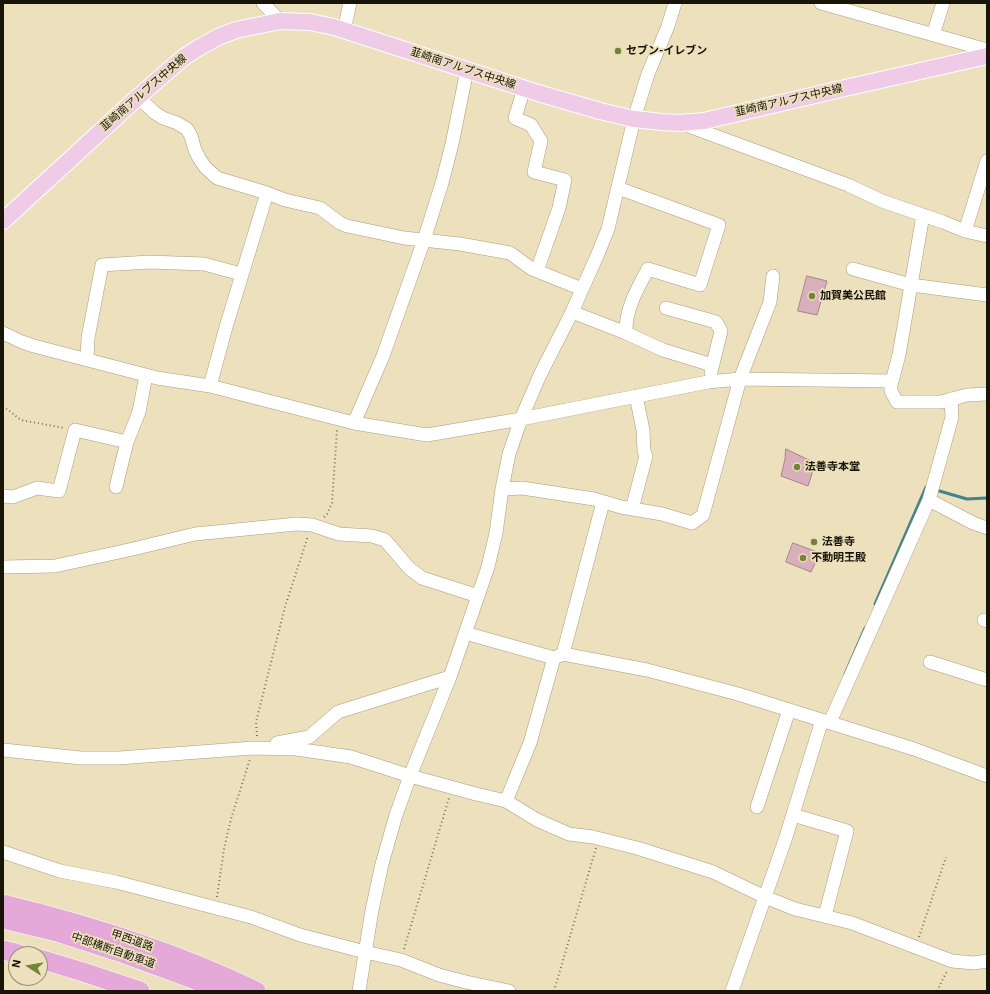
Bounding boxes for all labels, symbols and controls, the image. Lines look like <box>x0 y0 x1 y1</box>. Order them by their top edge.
place label: セブン-イレブン <box>626 44 707 58</box>
street label: 韮崎南アルプス中央線 <box>409 46 517 92</box>
marker: セブン-イレブン <box>613 46 623 56</box>
street label: 韮崎南アルプス中央線 <box>98 52 190 134</box>
street label: 韮崎南アルプス中央線 <box>734 82 844 120</box>
place label: 加賀美公民館 <box>820 289 886 303</box>
marker: 加賀美公民館 <box>807 291 817 301</box>
place label: 法善寺本堂 <box>805 460 860 474</box>
marker: 法善寺本堂 <box>792 462 802 472</box>
place label: 法善寺 <box>822 535 855 549</box>
marker: 法善寺 <box>809 537 819 547</box>
place label: 不動明王殿 <box>811 551 866 565</box>
marker: 不動明王殿 <box>798 553 808 563</box>
street label: 甲西道路 <box>109 928 155 954</box>
street label: 中部横断自動車道 <box>69 930 157 972</box>
north arrow <box>8 946 48 986</box>
text: N <box>10 958 24 969</box>

